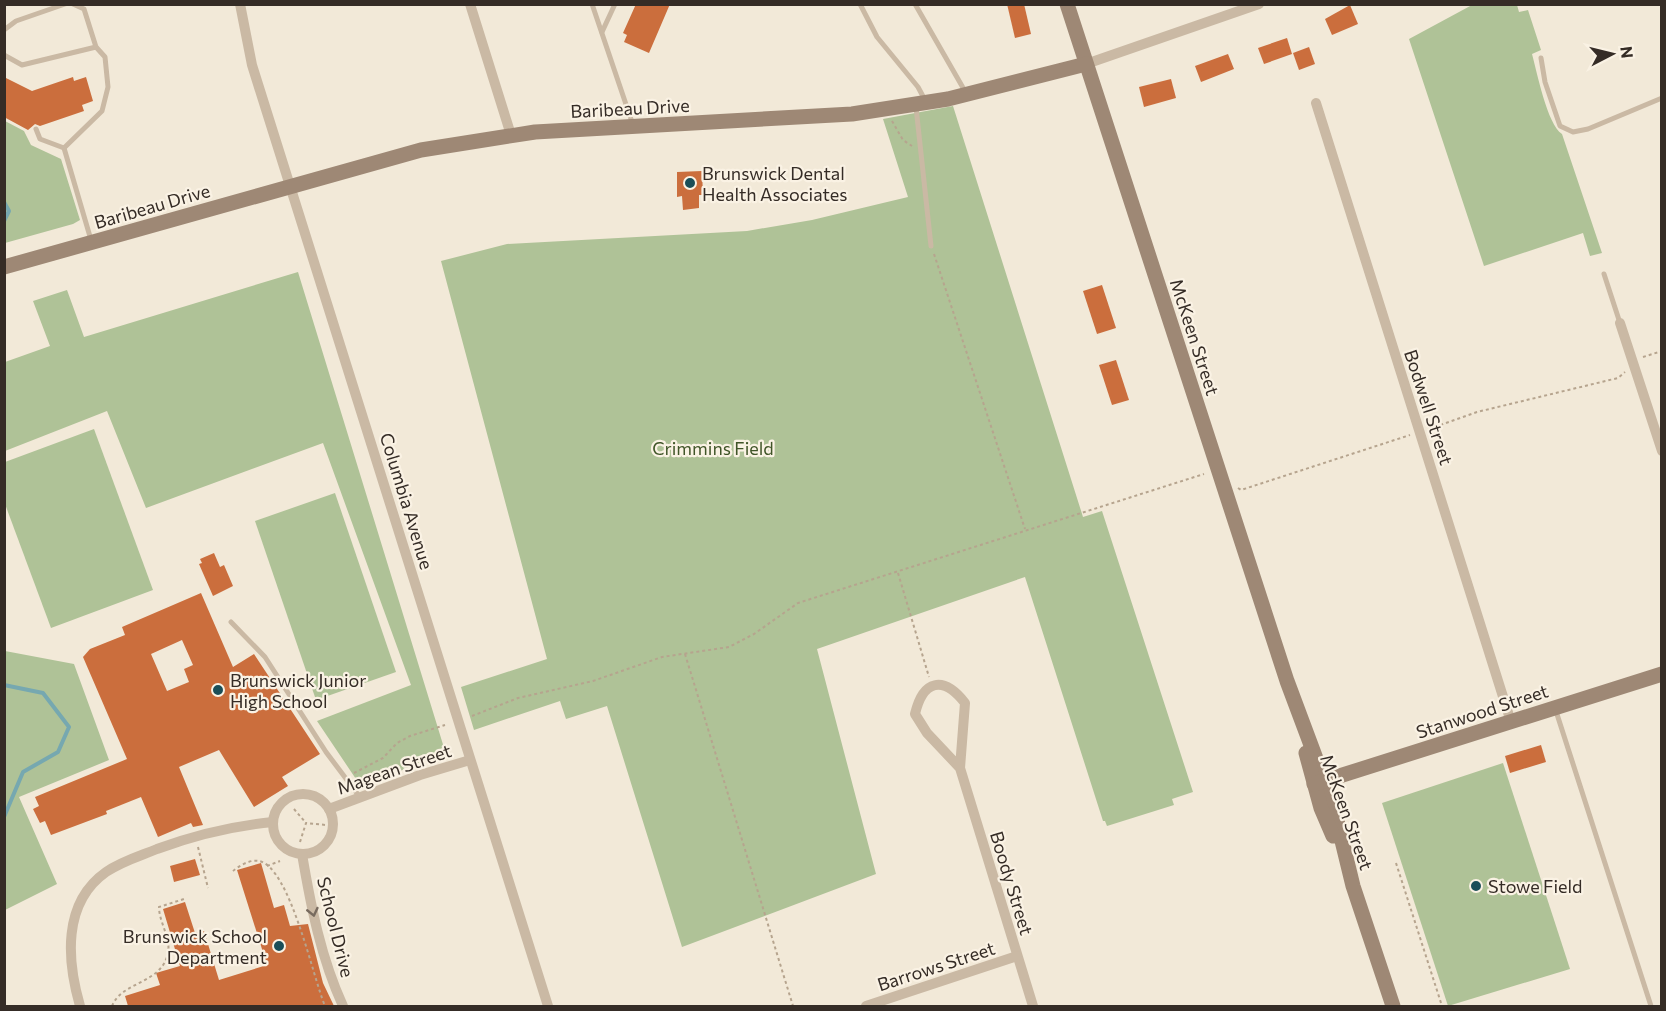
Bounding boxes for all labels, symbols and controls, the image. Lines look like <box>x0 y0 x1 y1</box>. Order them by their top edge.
north arrow <box>1582 24 1642 84</box>
text: N <box>1617 45 1638 59</box>
street label: Baribeau Drive <box>570 94 690 122</box>
place label: Brunswick Dental Health Associates <box>702 162 848 205</box>
marker: Brunswick Dental Health Associates <box>683 176 697 190</box>
street label: Baribeau Drive <box>92 179 212 233</box>
street label: McKeen Street <box>1166 276 1224 398</box>
street label: Bodwell Street <box>1400 347 1458 467</box>
street label: Columbia Avenue <box>376 430 438 572</box>
park label: Crimmins Field <box>652 437 774 459</box>
place label: Brunswick Junior High School <box>230 669 367 712</box>
street label: Stanwood Street <box>1413 679 1551 743</box>
marker: Brunswick Junior High School <box>211 683 225 697</box>
street label: Magean Street <box>334 739 454 799</box>
street label: McKeen Street <box>1316 751 1378 873</box>
street label: Boody Street <box>986 829 1038 937</box>
street label: School Drive <box>313 874 359 980</box>
place label: Stowe Field <box>1488 875 1583 897</box>
marker: Stowe Field <box>1469 879 1483 893</box>
one-way arrow <box>305 907 318 917</box>
place label: Brunswick School Department <box>123 925 267 968</box>
street label: Barrows Street <box>874 937 998 995</box>
marker: Brunswick School Department <box>272 939 286 953</box>

